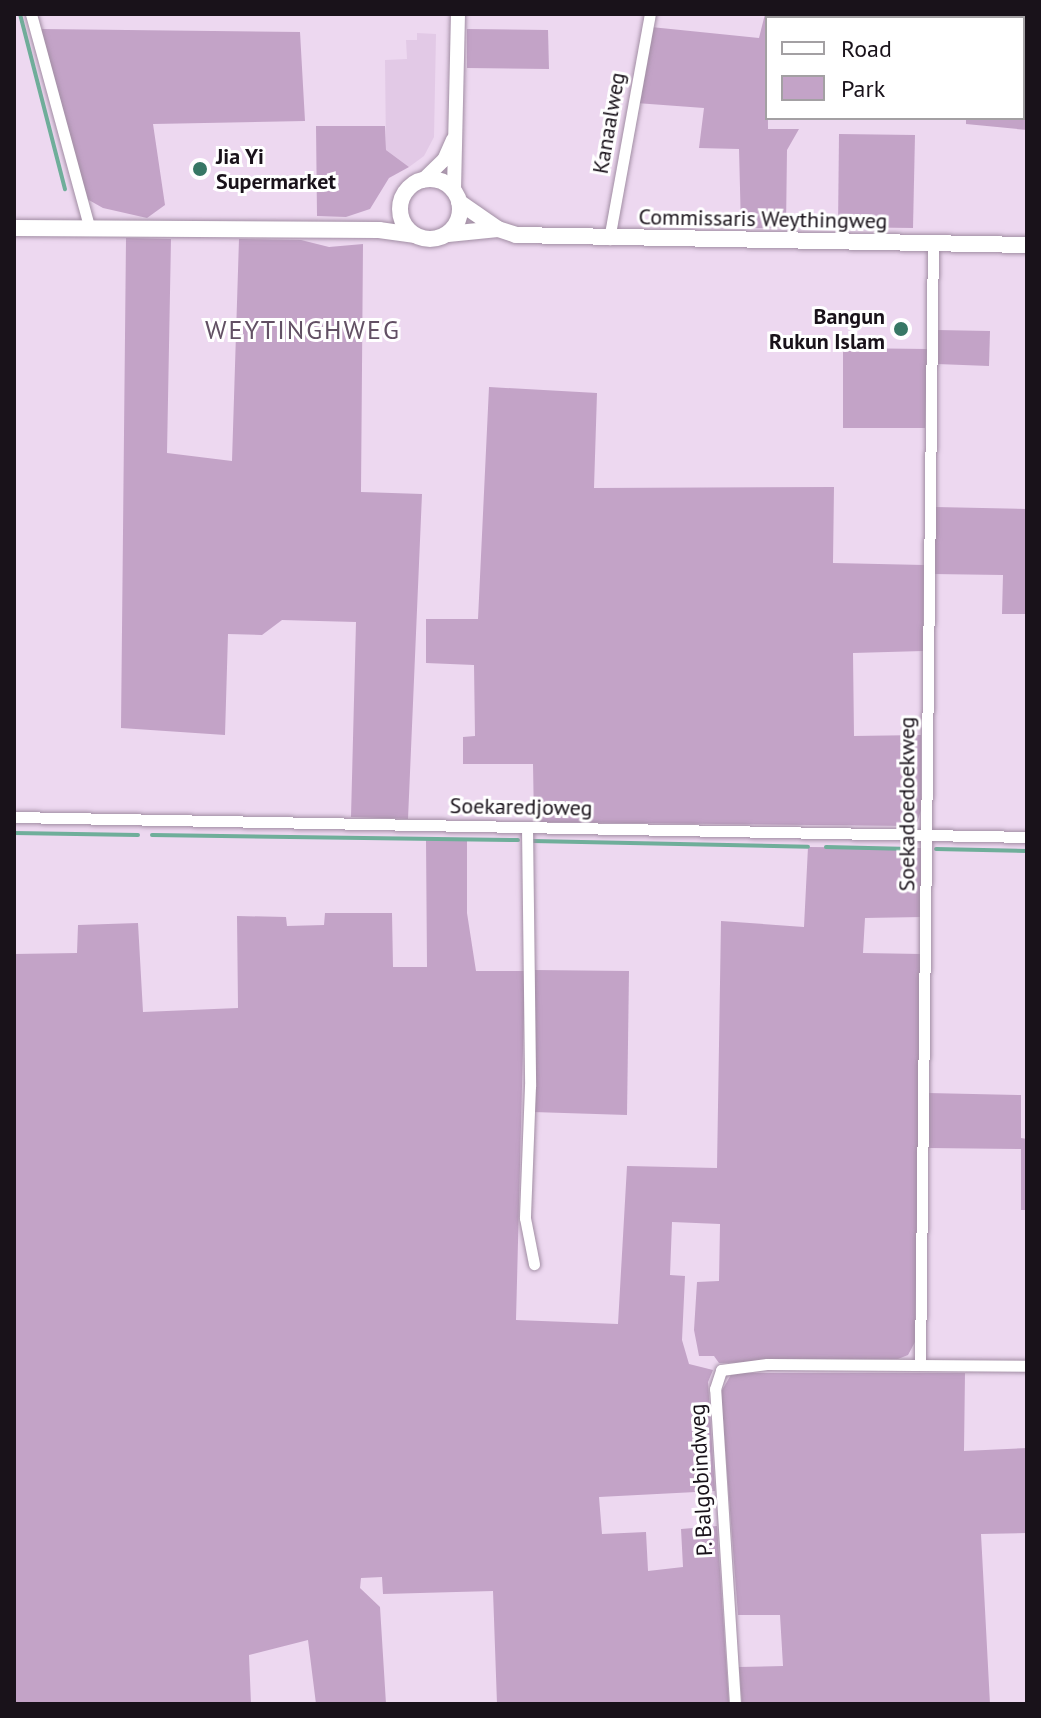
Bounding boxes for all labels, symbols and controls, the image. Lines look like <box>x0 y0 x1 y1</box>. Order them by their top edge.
legend <box>765 16 1025 120</box>
text: Road <box>841 33 892 64</box>
street label: Kanaalweg <box>587 70 631 176</box>
text: Park <box>841 73 885 104</box>
place label: Jia Yi Supermarket <box>216 143 336 194</box>
marker: Jia Yi Supermarket <box>191 160 209 178</box>
street label: Commissaris Weythingweg <box>638 204 888 234</box>
place label: Bangun Rukun Islam <box>769 303 885 354</box>
district label: WEYTINGHWEG <box>205 314 401 346</box>
marker: Bangun Rukun Islam <box>892 320 910 338</box>
street label: Soekadoedoekweg <box>894 717 920 891</box>
street label: Soekaredjoweg <box>449 793 593 821</box>
street label: P. Balgobindweg <box>684 1402 718 1558</box>

